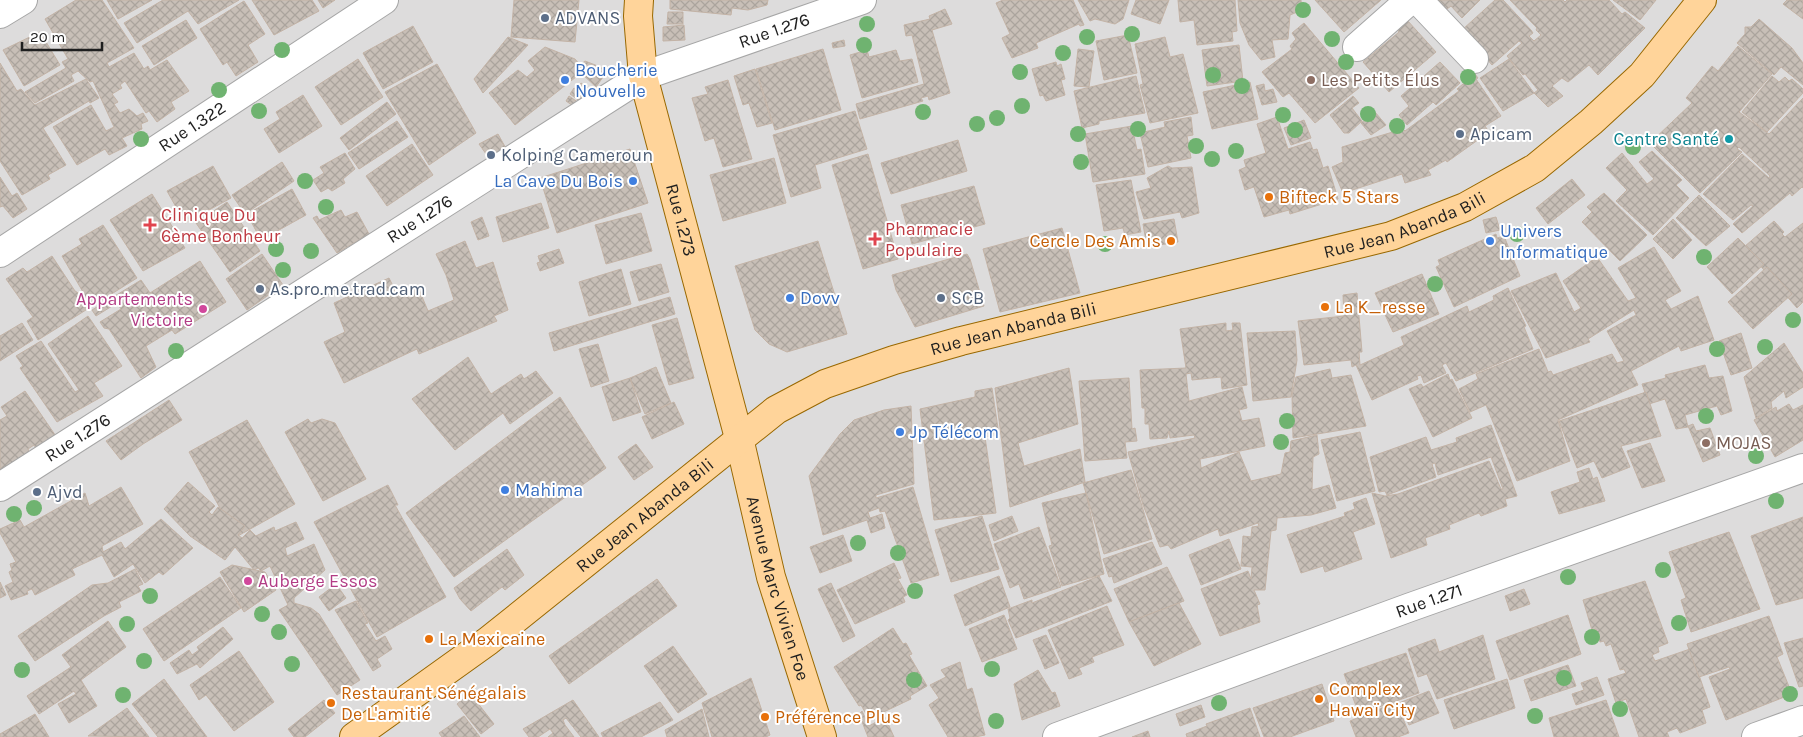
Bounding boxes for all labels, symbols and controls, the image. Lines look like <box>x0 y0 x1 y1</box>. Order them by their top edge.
place label: ADVANS <box>555 7 620 29</box>
street label: Rue 1.276 <box>736 8 813 53</box>
marker: ADVANS <box>539 12 551 24</box>
scale bar <box>22 20 102 52</box>
text: 20 m <box>30 28 65 46</box>
place label: Boucherie Nouvelle <box>575 59 657 102</box>
place label: Les Petits Élus <box>1321 68 1440 91</box>
marker: Boucherie Nouvelle <box>559 74 571 86</box>
marker: Les Petits Élus <box>1305 74 1317 86</box>
street label: Rue 1.322 <box>154 96 230 157</box>
place label: Apicam <box>1470 123 1532 145</box>
marker: Apicam <box>1454 128 1466 140</box>
place label: Centre Santé <box>1613 128 1719 150</box>
marker: Centre Santé <box>1723 133 1735 145</box>
place label: Kolping Cameroun <box>501 144 653 166</box>
marker: Kolping Cameroun <box>485 149 497 161</box>
place label: La Cave Du Bois <box>494 170 623 192</box>
marker: La Cave Du Bois <box>627 175 639 187</box>
street label: Rue 1.273 <box>661 181 701 258</box>
place label: Bifteck 5 Stars <box>1279 186 1399 208</box>
street label: Rue Jean Abanda Bili <box>1321 187 1490 263</box>
street label: Rue 1.276 <box>383 190 457 248</box>
marker: Bifteck 5 Stars <box>1263 191 1275 203</box>
place label: Clinique Du 6ème Bonheur <box>161 204 281 247</box>
marker: Clinique Du 6ème Bonheur <box>143 218 157 232</box>
place label: Pharmacie Populaire <box>885 218 973 261</box>
place label: Univers Informatique <box>1500 220 1608 263</box>
place label: Cercle Des Amis <box>1030 230 1161 252</box>
marker: Pharmacie Populaire <box>869 233 881 245</box>
marker: Cercle Des Amis <box>1165 235 1177 247</box>
marker: Univers Informatique <box>1484 235 1496 247</box>
place label: As.pro.me.trad.cam <box>270 278 426 300</box>
marker: As.pro.me.trad.cam <box>254 283 266 295</box>
place label: Dovv <box>800 287 840 309</box>
place label: SCB <box>951 287 984 309</box>
place label: Appartements Victoire <box>76 288 193 331</box>
marker: Dovv <box>784 292 796 304</box>
marker: SCB <box>935 292 947 304</box>
place label: La K_resse <box>1335 296 1426 318</box>
street label: Rue Jean Abanda Bili <box>928 297 1099 360</box>
marker: La K_resse <box>1319 301 1331 313</box>
marker: Appartements Victoire <box>197 303 209 315</box>
street label: Rue 1.276 <box>40 408 115 467</box>
place label: Jp Télécom <box>910 421 999 443</box>
marker: Jp Télécom <box>894 426 906 438</box>
place label: MOJAS <box>1716 432 1771 454</box>
marker: MOJAS <box>1700 437 1712 449</box>
street label: Rue Jean Abanda Bili <box>571 453 718 577</box>
place label: Mahima <box>515 479 583 501</box>
place label: Ajvd <box>47 481 83 503</box>
marker: Mahima <box>499 484 511 496</box>
marker: Ajvd <box>31 486 43 498</box>
street label: Avenue Marc Vivien Foe <box>742 494 814 683</box>
place label: Auberge Essos <box>258 570 377 592</box>
marker: Auberge Essos <box>242 575 254 587</box>
street label: Rue 1.271 <box>1392 579 1465 623</box>
place label: La Mexicaine <box>439 628 545 650</box>
marker: La Mexicaine <box>423 633 435 645</box>
place label: Complex Hawaï City <box>1329 678 1416 721</box>
place label: Restaurant Sénégalais De L'amitié <box>341 682 527 725</box>
marker: Complex Hawaï City <box>1313 693 1325 705</box>
marker: Restaurant Sénégalais De L'amitié <box>325 697 337 709</box>
place label: Préférence Plus <box>775 706 901 728</box>
marker: Préférence Plus <box>759 711 771 723</box>

